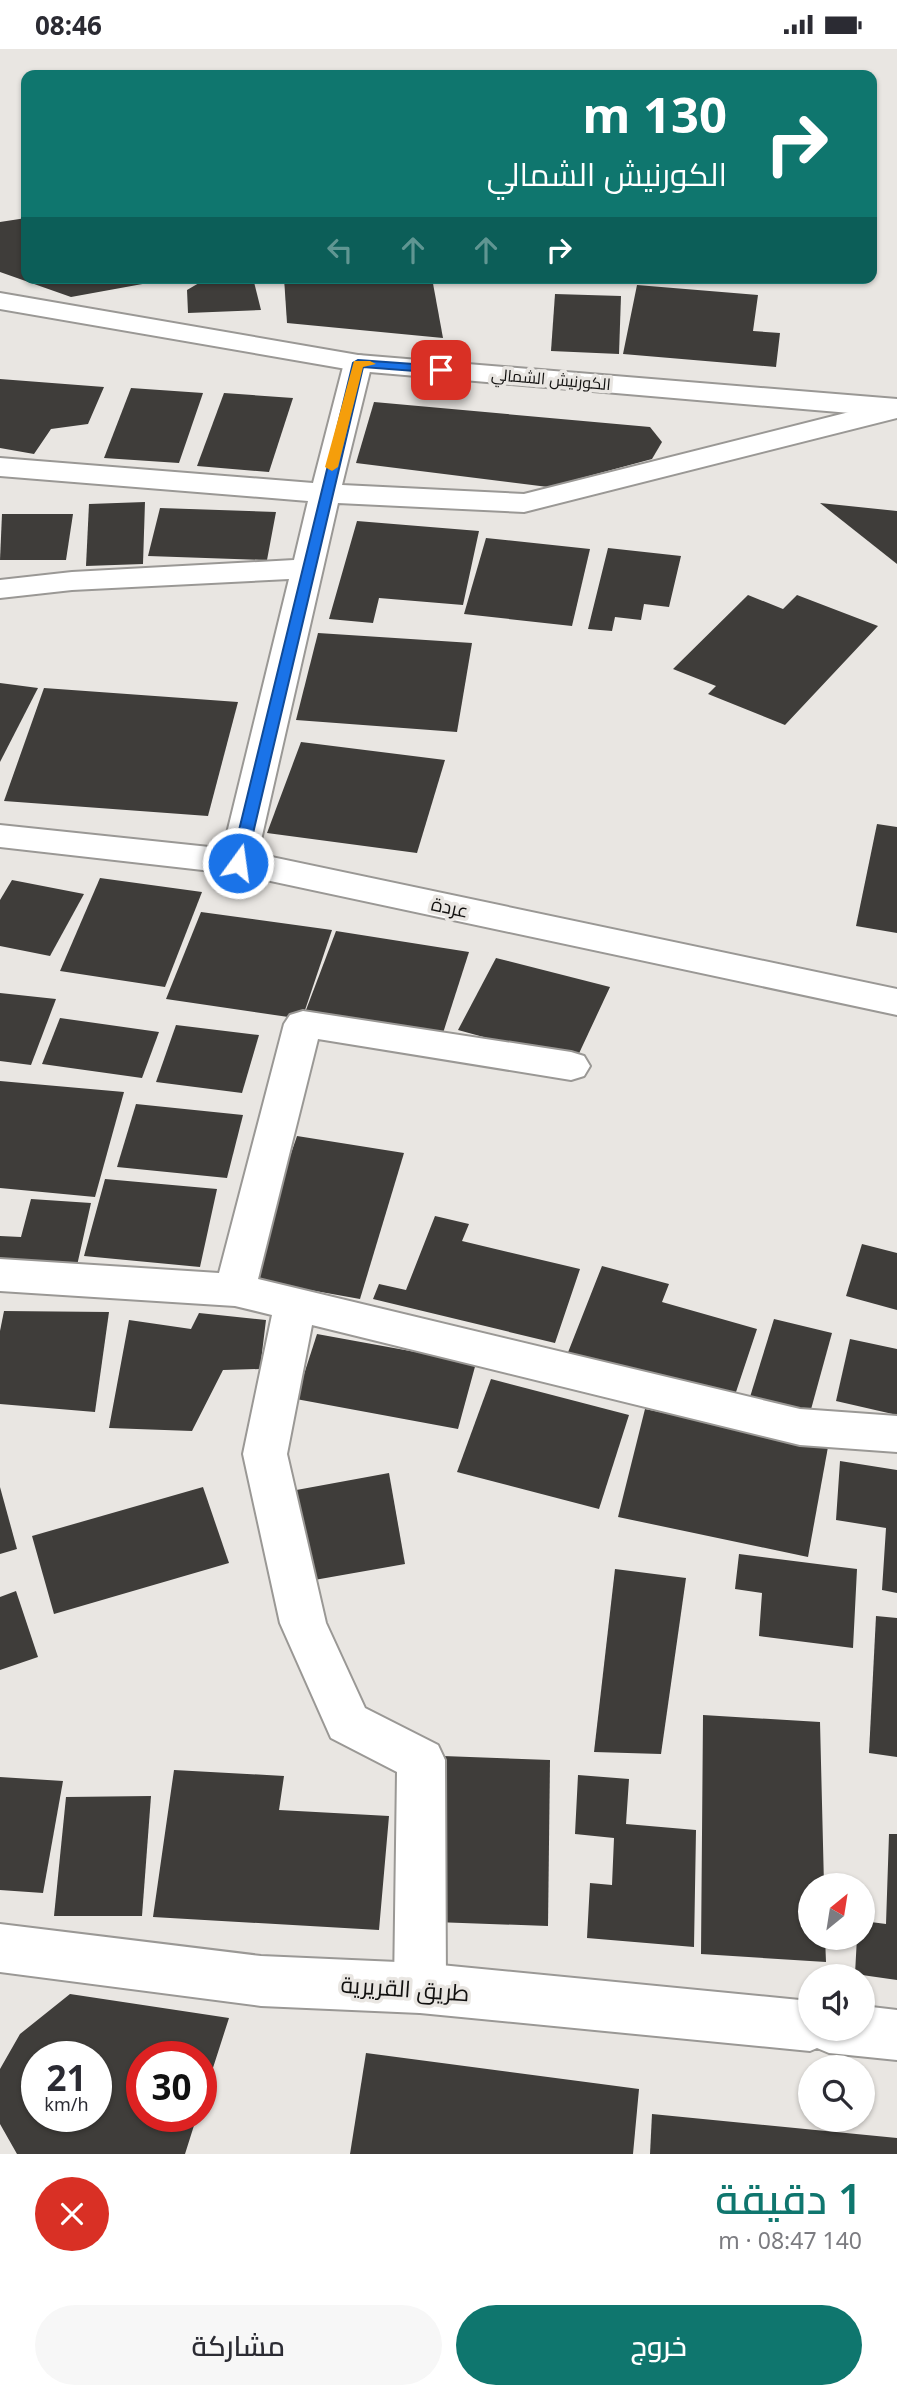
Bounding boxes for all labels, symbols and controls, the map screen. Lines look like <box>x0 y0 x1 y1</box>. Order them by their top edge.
text: 08:46 <box>35 7 102 43</box>
text: 130 m <box>582 81 727 147</box>
icon: right <box>751 98 842 189</box>
text: الكورنيش الشمالي <box>487 152 727 195</box>
icon: left <box>321 231 359 269</box>
icon: ahead <box>394 231 432 269</box>
icon: ahead <box>467 231 505 269</box>
icon: right <box>540 231 578 269</box>
pin <box>411 340 471 400</box>
icon: arrive <box>422 351 460 389</box>
street label: الكورنيش الشمالي <box>490 363 612 398</box>
position arrow <box>201 826 275 900</box>
street label: عردة <box>429 890 471 924</box>
north arrow <box>798 1873 875 1949</box>
map controls <box>798 1873 875 2132</box>
button: sound <box>798 1964 875 2041</box>
street label: طريق القريرية <box>340 1968 470 2008</box>
speed limit sign: 30 <box>126 2041 217 2132</box>
text: 21 <box>46 2054 87 2101</box>
button: search <box>798 2055 875 2132</box>
text: km/h <box>44 2092 89 2116</box>
text: 1 دقيقة <box>715 2169 862 2226</box>
button: close <box>35 2177 109 2251</box>
text: 140 m · 08:47 <box>718 2224 862 2256</box>
button: مشاركة <box>35 2305 442 2385</box>
button: خروج <box>456 2305 862 2385</box>

